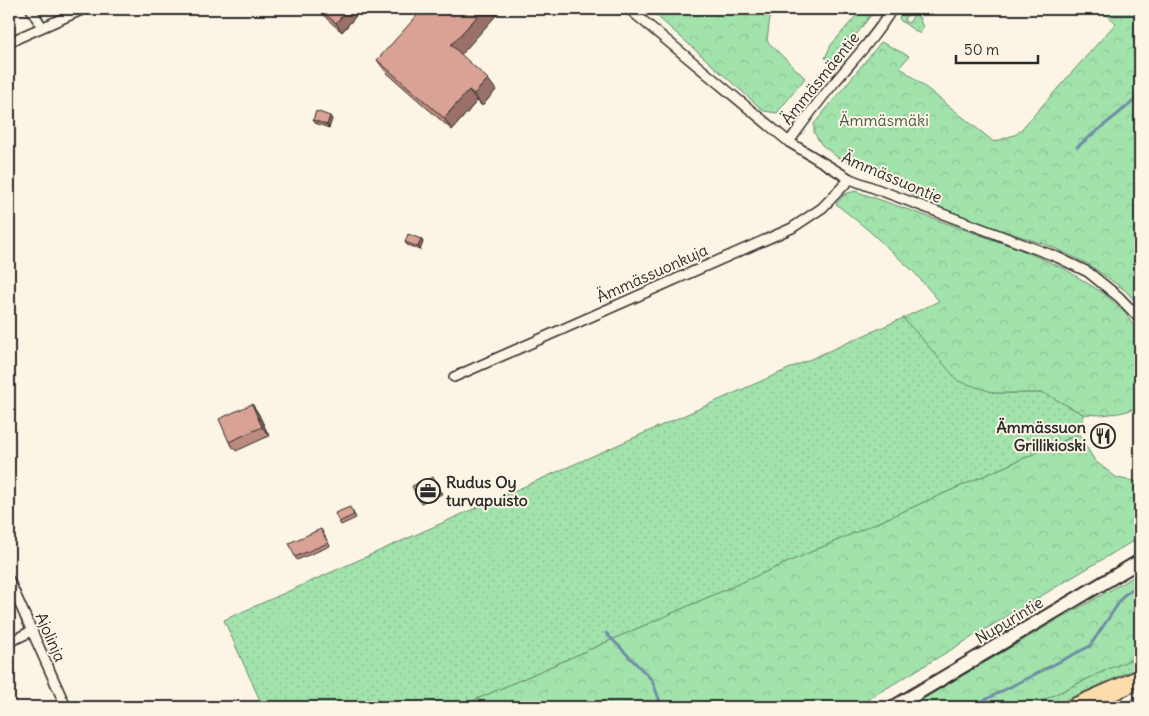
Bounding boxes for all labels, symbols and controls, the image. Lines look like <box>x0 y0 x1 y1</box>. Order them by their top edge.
street label: Ämmäsmäentie <box>777 28 863 128</box>
scale bar <box>956 32 1039 64</box>
text: 50 m <box>964 40 999 59</box>
park label: Ämmäsmäki <box>839 110 929 130</box>
street label: Ämmässuontie <box>839 147 945 207</box>
street label: Ämmässuonkuja <box>593 240 711 306</box>
place label: Ämmässuon Grillikioski <box>996 417 1086 455</box>
restaurant icon: Ämmässuon Grillikioski <box>1090 423 1116 449</box>
place label: Rudus Oy turvapuisto <box>446 472 528 511</box>
office icon: Rudus Oy turvapuisto <box>415 478 441 504</box>
street label: Nupurintie <box>971 592 1047 648</box>
street label: Ajolinja <box>31 609 71 665</box>

